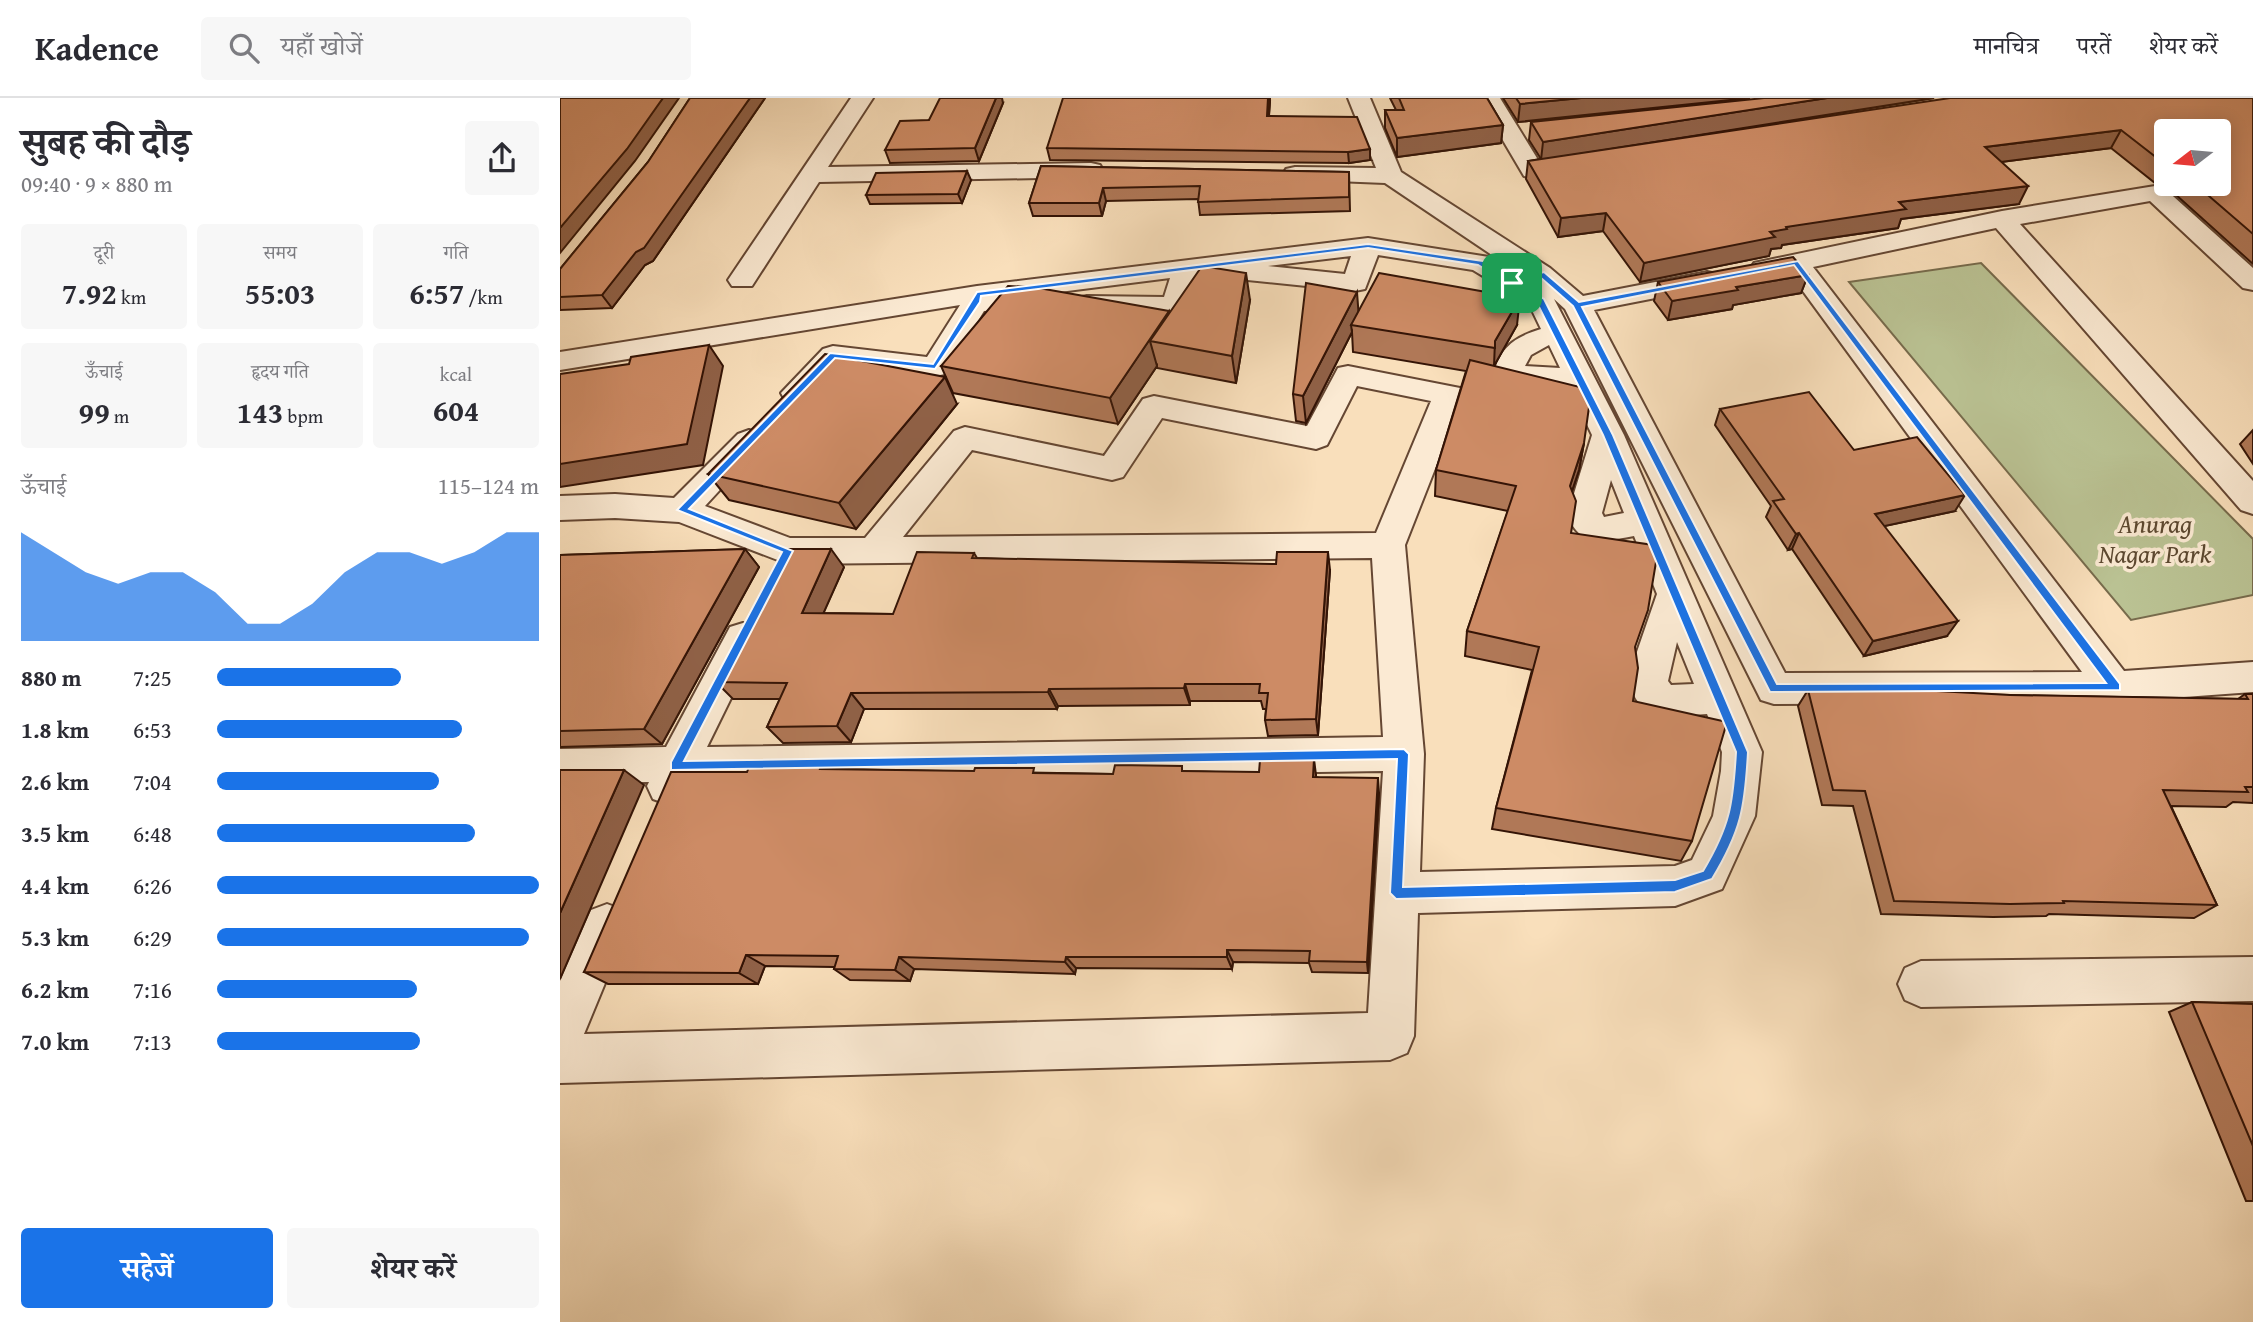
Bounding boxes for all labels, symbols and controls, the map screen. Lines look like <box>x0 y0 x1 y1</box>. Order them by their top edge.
search box <box>201 17 691 80</box>
text: Kadence <box>35 24 159 72</box>
text: यहाँ खोजें <box>281 26 363 65</box>
text: मानचित्र <box>1974 28 2039 63</box>
text: परतें <box>2077 28 2111 63</box>
text: शेयर करें <box>2149 28 2218 63</box>
icon: search <box>225 29 263 67</box>
text: सुबह की दौड़ <box>21 113 190 169</box>
north arrow <box>2154 119 2231 196</box>
map controls <box>2154 119 2231 196</box>
button: share <box>465 121 539 195</box>
text: 09:40 · 9 × 880 m <box>21 167 173 200</box>
text: दूरी <box>94 238 114 266</box>
text: समय <box>263 238 297 266</box>
text: गति <box>444 238 468 266</box>
pin <box>1482 253 1542 313</box>
icon: arrive <box>1493 264 1531 302</box>
text: 7.92 <box>62 271 117 315</box>
text: 55:03 <box>245 271 315 315</box>
text: 6:57 <box>409 271 464 315</box>
text: km <box>117 283 146 311</box>
text: /km <box>464 283 503 311</box>
text: ऊँचाई <box>85 357 123 385</box>
text: हृदय गति <box>251 357 309 385</box>
text: kcal <box>440 360 472 388</box>
text: 604 <box>433 388 479 432</box>
text: 99 <box>79 390 110 434</box>
text: 143 <box>237 390 283 434</box>
text: m <box>110 402 129 430</box>
text: bpm <box>283 402 323 430</box>
text: ऊँचाई <box>21 469 66 502</box>
text: 115–124 m <box>438 469 539 502</box>
park label: Anurag Nagar Park <box>2098 504 2211 573</box>
text: 880 m <box>21 661 82 694</box>
text: 7:25 <box>133 661 172 694</box>
text: 1.8 km <box>21 713 89 746</box>
text: 6:53 <box>133 713 172 746</box>
text: 2.6 km <box>21 765 89 798</box>
text: 7:04 <box>133 765 172 798</box>
text: 3.5 km <box>21 817 89 850</box>
text: 6:48 <box>133 817 172 850</box>
text: 4.4 km <box>21 869 89 902</box>
text: 6:26 <box>133 869 172 902</box>
text: 5.3 km <box>21 921 89 954</box>
text: 6:29 <box>133 921 172 954</box>
text: 6.2 km <box>21 973 89 1006</box>
text: 7:16 <box>133 973 172 1006</box>
text: 7.0 km <box>21 1025 89 1058</box>
text: 7:13 <box>133 1025 172 1058</box>
button: सहेजें <box>21 1228 273 1308</box>
button: शेयर करें <box>287 1228 539 1308</box>

